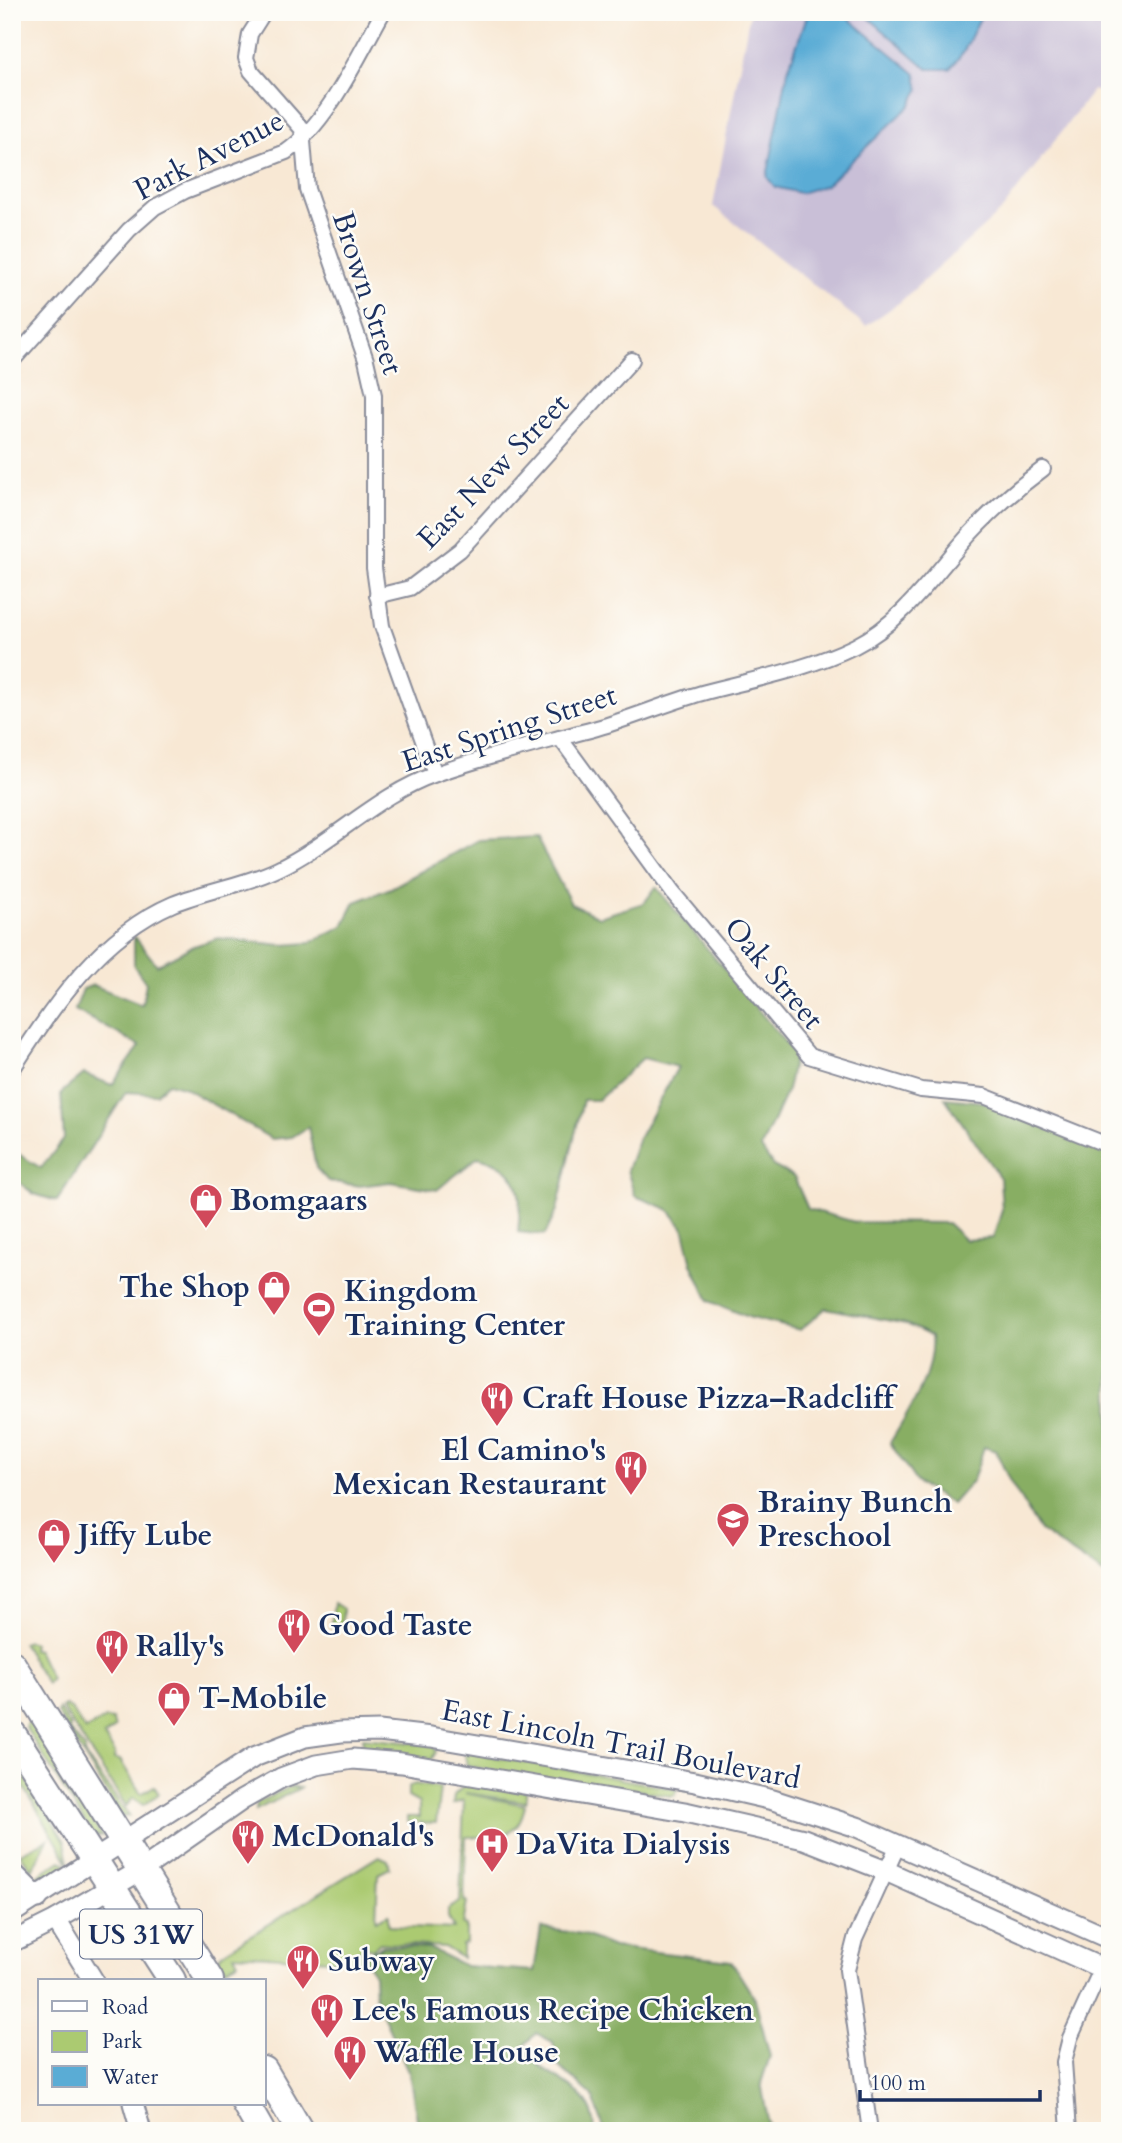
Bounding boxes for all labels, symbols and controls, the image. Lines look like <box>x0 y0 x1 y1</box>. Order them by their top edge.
street label: Park Avenue <box>127 100 291 211</box>
street label: Brown Street <box>322 207 413 380</box>
street label: East New Street <box>408 384 579 558</box>
street label: East Spring Street <box>397 674 622 783</box>
street label: Oak Street <box>714 908 833 1039</box>
place label: Bomgaars <box>230 1180 368 1221</box>
shop icon: Bomgaars <box>187 1181 225 1230</box>
place label: The Shop <box>119 1267 250 1308</box>
shop icon: The Shop <box>255 1268 293 1317</box>
place label: Kingdom Training Center <box>344 1271 566 1346</box>
sports icon: Kingdom Training Center <box>300 1289 338 1338</box>
place label: Craft House Pizza–Radcliff <box>522 1378 898 1419</box>
restaurant icon: Craft House Pizza–Radcliff <box>478 1379 516 1428</box>
place label: El Camino's Mexican Restaurant <box>333 1430 606 1505</box>
restaurant icon: El Camino's Mexican Restaurant <box>612 1448 650 1497</box>
place label: Brainy Bunch Preschool <box>758 1482 953 1557</box>
school or university icon: Brainy Bunch Preschool <box>714 1500 752 1549</box>
place label: Jiffy Lube <box>74 1515 212 1556</box>
shop icon: Jiffy Lube <box>35 1516 73 1565</box>
place label: Good Taste <box>318 1605 473 1646</box>
restaurant icon: Good Taste <box>275 1606 313 1655</box>
place label: Rally's <box>136 1626 224 1667</box>
restaurant icon: Rally's <box>93 1627 131 1676</box>
place label: T-Mobile <box>198 1678 327 1719</box>
shop icon: T-Mobile <box>155 1679 193 1728</box>
street label: East Lincoln Trail Boulevard <box>438 1690 804 1799</box>
place label: McDonald's <box>272 1816 434 1857</box>
restaurant icon: McDonald's <box>229 1817 267 1866</box>
place label: DaVita Dialysis <box>516 1824 730 1865</box>
hospital icon: DaVita Dialysis <box>473 1825 511 1874</box>
road number: US 31W <box>80 1910 202 1958</box>
place label: Subway <box>328 1941 435 1982</box>
restaurant icon: Subway <box>284 1942 322 1991</box>
legend <box>38 1979 266 2104</box>
place label: Lee's Famous Recipe Chicken <box>352 1990 754 2031</box>
restaurant icon: Lee's Famous Recipe Chicken <box>308 1991 346 2040</box>
text: Road <box>102 1993 148 2022</box>
text: Park <box>102 2027 143 2056</box>
place label: Waffle House <box>373 2032 559 2073</box>
restaurant icon: Waffle House <box>331 2033 369 2082</box>
scale bar <box>860 2059 1040 2103</box>
text: Water <box>101 2063 158 2092</box>
text: 100 m <box>870 2069 926 2098</box>

